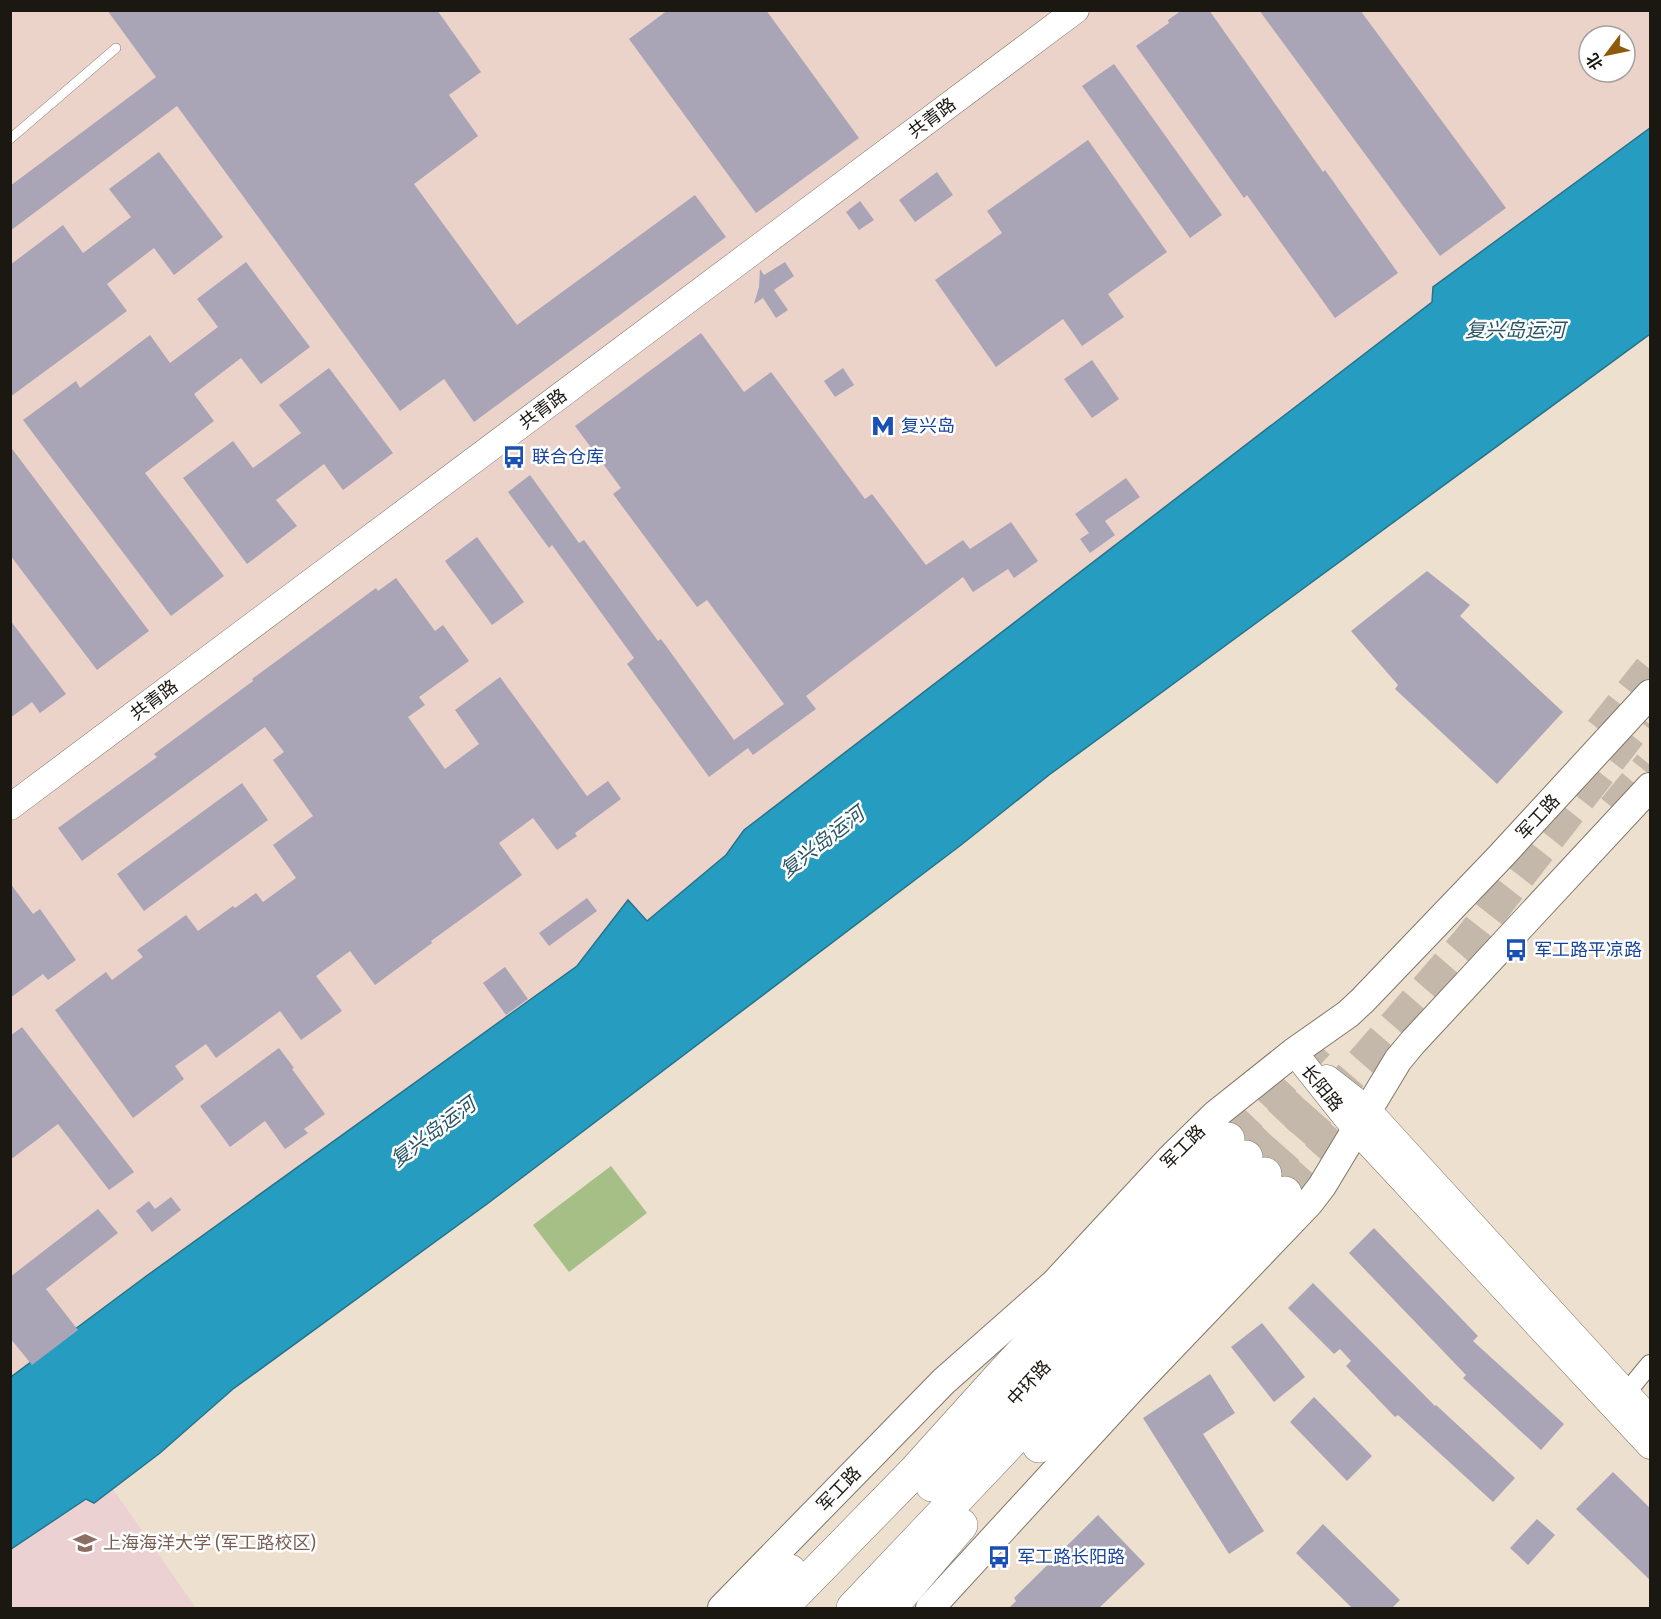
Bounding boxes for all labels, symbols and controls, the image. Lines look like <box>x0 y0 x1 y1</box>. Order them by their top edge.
north arrow <box>1577 24 1637 84</box>
text: 北 <box>1582 50 1607 74</box>
street label: 共青路 <box>904 93 960 143</box>
water label: 复兴岛运河 <box>1465 318 1569 342</box>
street label: 共青路 <box>515 384 571 434</box>
metro station icon: 复兴岛 <box>870 413 896 439</box>
place label: 复兴岛 <box>901 415 955 437</box>
bus stop icon: 联合仓库 <box>501 444 527 470</box>
place label: 联合仓库 <box>532 446 604 468</box>
street label: 共青路 <box>126 675 182 725</box>
street label: 军工路 <box>1512 790 1564 844</box>
water label: 复兴岛运河 <box>775 799 872 882</box>
bus stop icon: 军工路平凉路 <box>1503 937 1529 963</box>
place label: 军工路平凉路 <box>1534 939 1642 961</box>
street label: 长阳路 <box>1296 1060 1348 1116</box>
water label: 复兴岛运河 <box>386 1090 483 1172</box>
street label: 军工路 <box>1156 1120 1210 1174</box>
street label: 中环路 <box>1003 1356 1055 1410</box>
street label: 军工路 <box>812 1462 866 1516</box>
school or university icon: 上海海洋大学 (军工路校区) <box>72 1530 98 1556</box>
place label: 上海海洋大学 (军工路校区) <box>103 1532 316 1554</box>
bus stop icon: 军工路长阳路 <box>986 1544 1012 1570</box>
place label: 军工路长阳路 <box>1017 1546 1125 1568</box>

